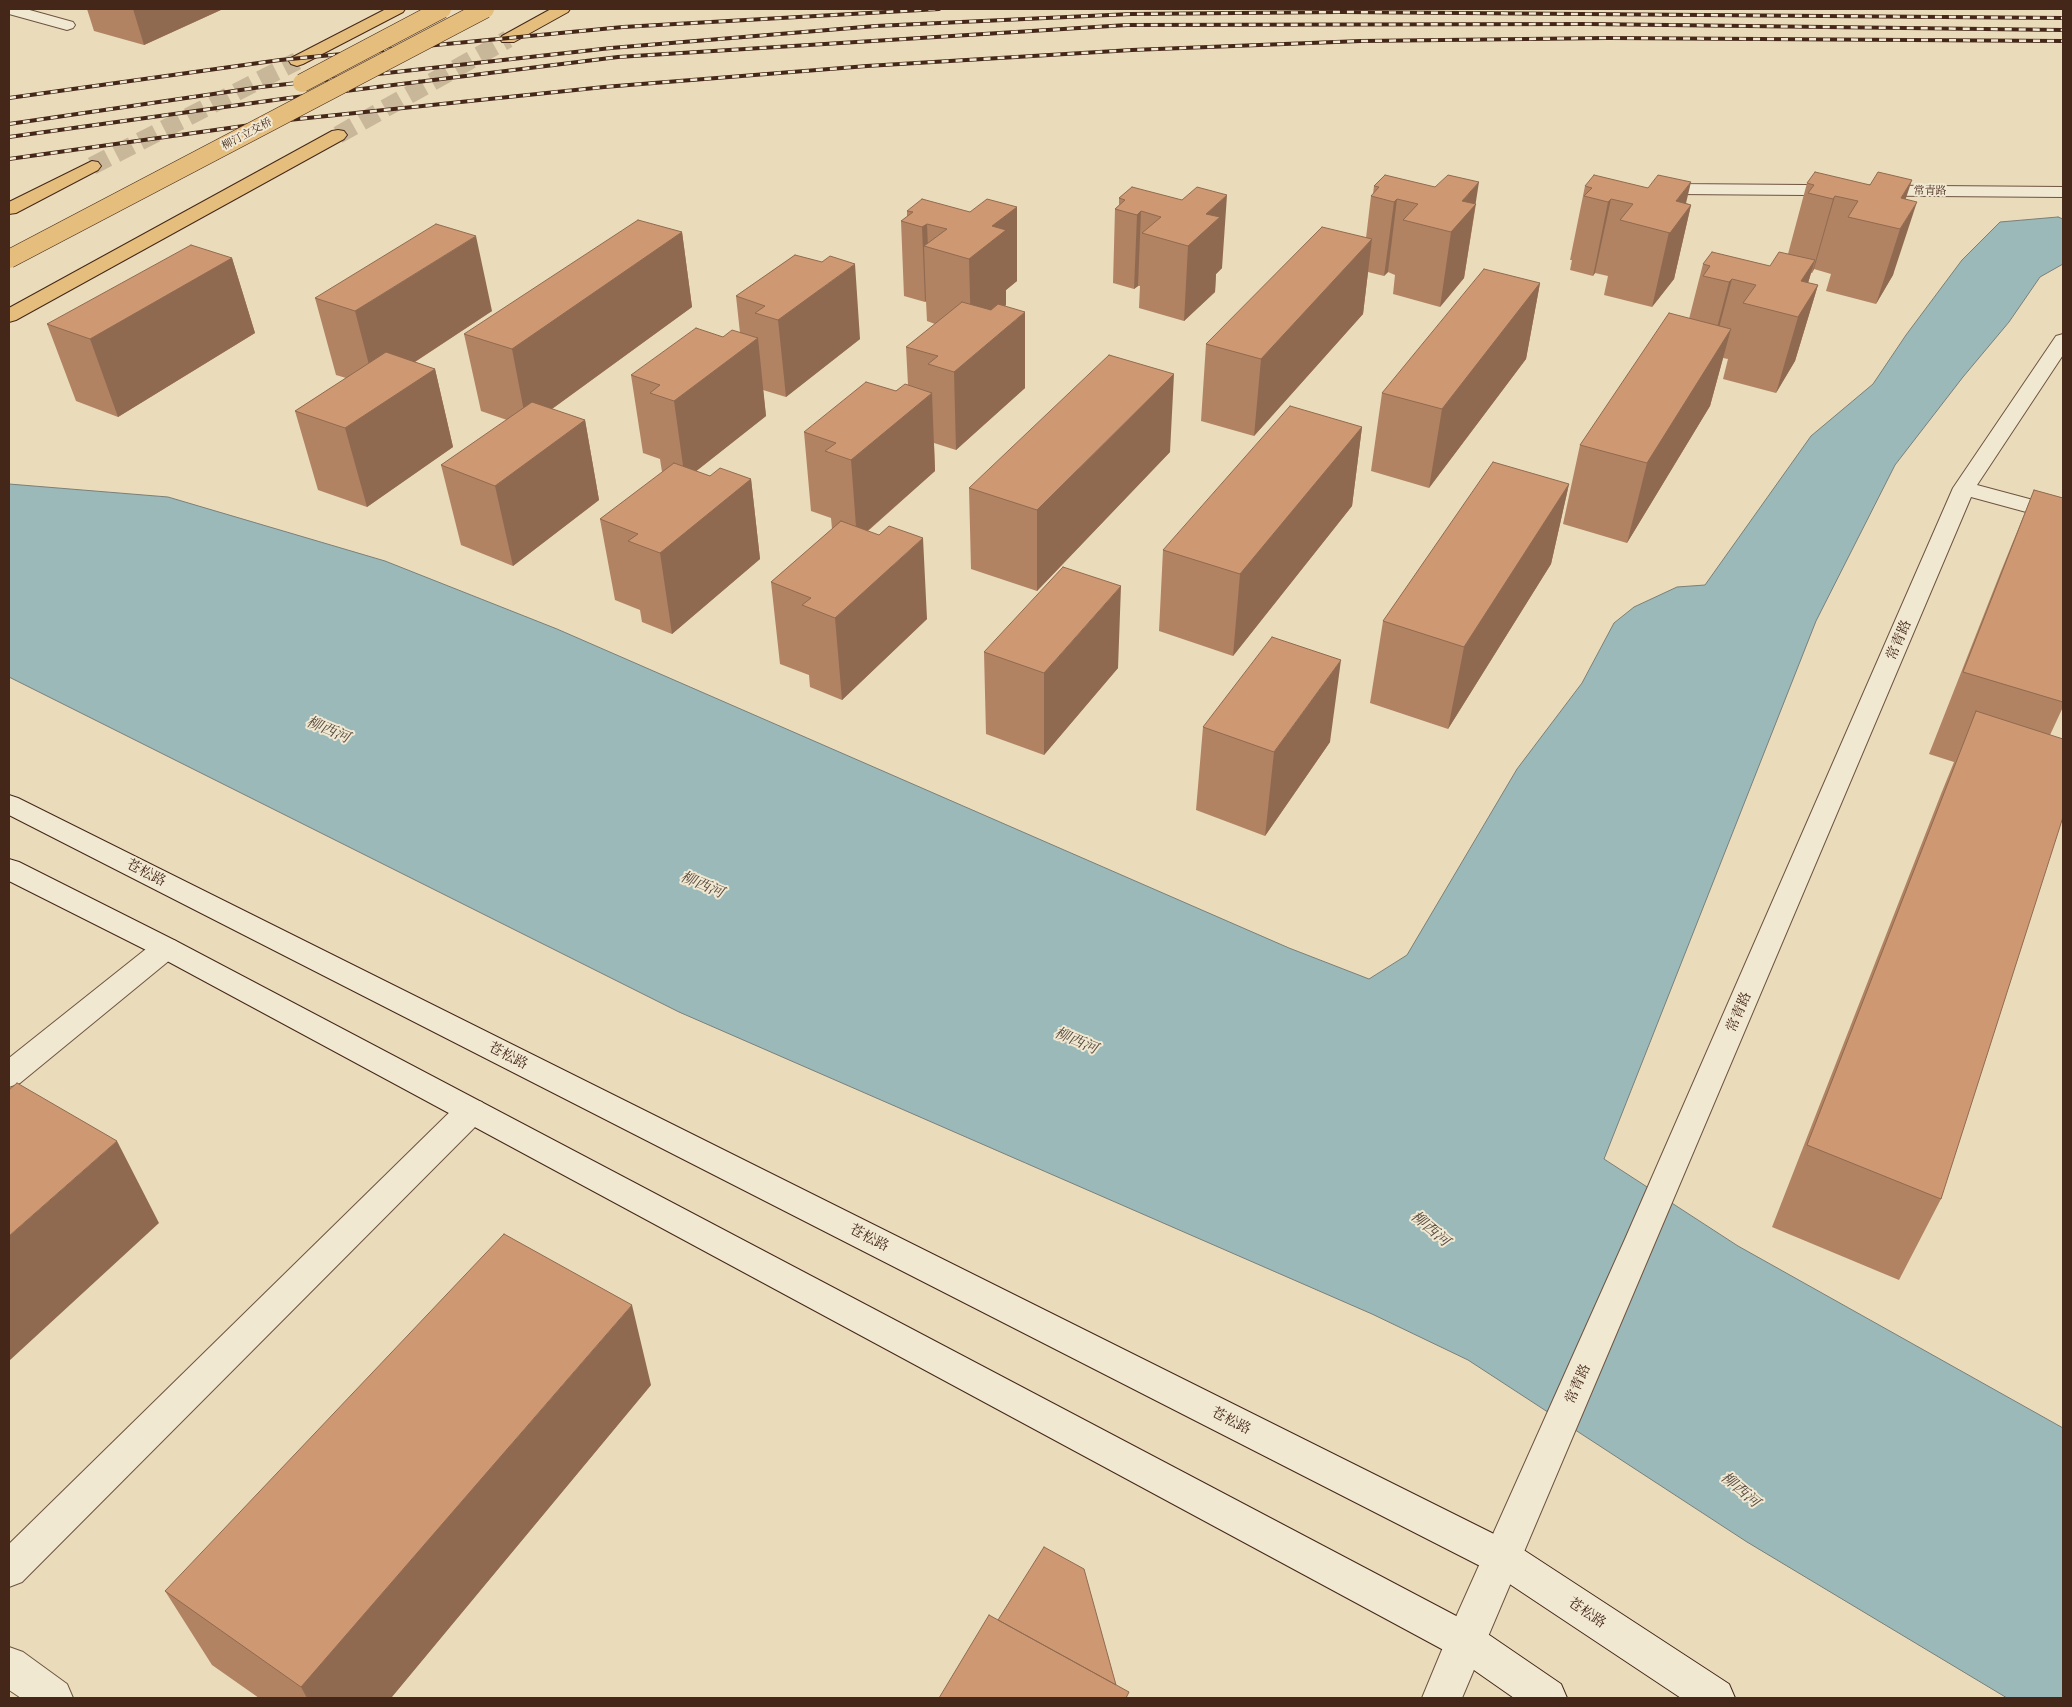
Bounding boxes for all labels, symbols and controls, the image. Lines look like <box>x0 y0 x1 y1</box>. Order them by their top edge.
street label: 柳汀立交桥 <box>220 115 274 153</box>
street label: 常青路 <box>1914 184 1946 198</box>
street label: 常青路 <box>1883 617 1915 663</box>
water label: 柳西河 <box>304 713 352 747</box>
street label: 苍松路 <box>123 856 169 890</box>
water label: 柳西河 <box>678 868 726 902</box>
street label: 常青路 <box>1723 989 1755 1035</box>
water label: 柳西河 <box>1052 1024 1100 1058</box>
street label: 苍松路 <box>485 1039 531 1073</box>
water label: 柳西河 <box>1407 1208 1453 1250</box>
street label: 苍松路 <box>846 1221 892 1255</box>
street label: 常青路 <box>1562 1361 1594 1407</box>
street label: 苍松路 <box>1208 1404 1254 1438</box>
water label: 柳西河 <box>1717 1469 1763 1511</box>
street label: 苍松路 <box>1565 1594 1609 1632</box>

